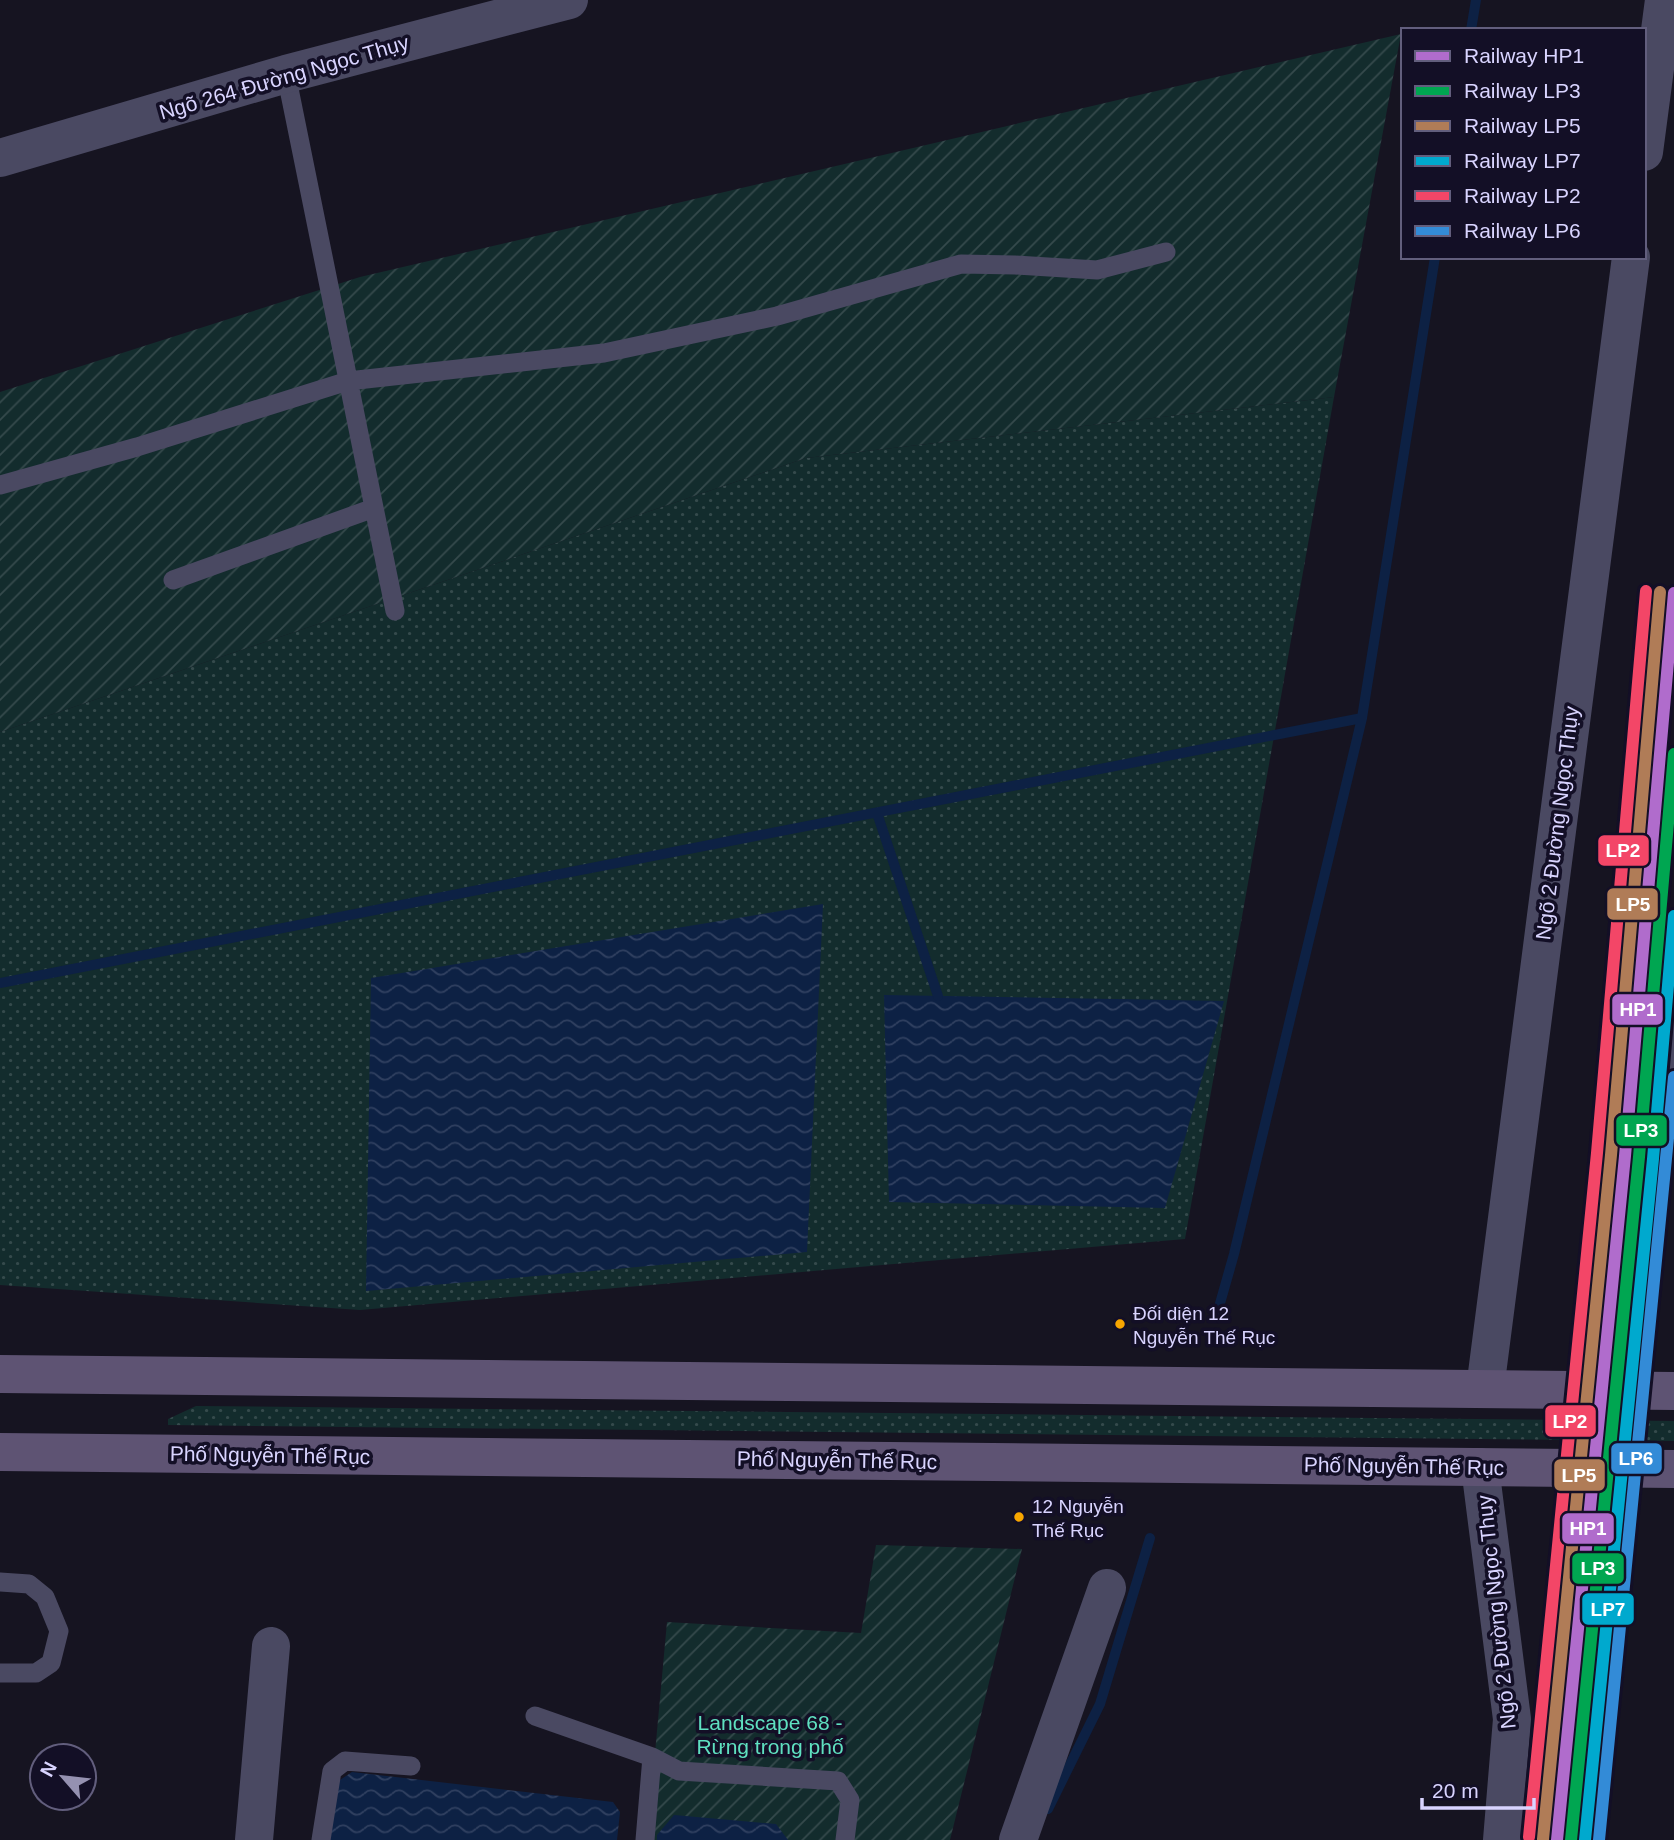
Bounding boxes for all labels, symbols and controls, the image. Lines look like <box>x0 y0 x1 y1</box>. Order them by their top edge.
legend <box>1401 28 1646 259</box>
street label: Ngõ 264 Đường Ngọc Thụy <box>157 30 412 124</box>
text: Railway HP1 <box>1464 44 1584 67</box>
text: Railway LP3 <box>1464 79 1581 102</box>
text: Railway LP5 <box>1464 114 1581 137</box>
text: Railway LP7 <box>1464 149 1581 172</box>
text: Railway LP2 <box>1464 184 1581 207</box>
text: Railway LP6 <box>1464 219 1581 242</box>
street label: Ngõ 2 Đường Ngọc Thụy <box>1531 704 1583 941</box>
line badge: LP2 <box>1597 834 1650 867</box>
text: LP2 <box>1606 840 1640 861</box>
line badge: LP5 <box>1606 887 1659 921</box>
text: LP5 <box>1616 894 1651 915</box>
line badge: HP1 <box>1611 993 1664 1026</box>
text: HP1 <box>1620 999 1657 1020</box>
line badge: LP3 <box>1615 1114 1668 1147</box>
text: LP3 <box>1624 1120 1658 1141</box>
place label: Đối diện 12 Nguyễn Thế Rục <box>1133 1303 1275 1348</box>
marker: Đối diện 12 Nguyễn Thế Rục <box>1113 1317 1127 1331</box>
line badge: LP2 <box>1544 1404 1597 1438</box>
text: LP2 <box>1553 1411 1587 1432</box>
street label: Phố Nguyễn Thế Rục <box>170 1442 370 1468</box>
line badge: LP6 <box>1610 1442 1663 1475</box>
street label: Phố Nguyễn Thế Rục <box>737 1447 937 1473</box>
text: LP6 <box>1619 1448 1653 1469</box>
street label: Phố Nguyễn Thế Rục <box>1304 1453 1504 1479</box>
line badge: LP5 <box>1553 1458 1606 1492</box>
text: LP5 <box>1562 1465 1597 1486</box>
street label: Ngõ 2 Đường Ngọc Thụy <box>1472 1493 1520 1730</box>
place label: 12 Nguyễn Thế Rục <box>1032 1496 1124 1541</box>
marker: 12 Nguyễn Thế Rục <box>1012 1510 1026 1524</box>
line badge: HP1 <box>1561 1512 1615 1545</box>
text: HP1 <box>1570 1518 1607 1539</box>
line badge: LP3 <box>1571 1552 1625 1585</box>
text: LP3 <box>1581 1558 1615 1579</box>
line badge: LP7 <box>1581 1592 1635 1626</box>
text: LP7 <box>1591 1599 1625 1620</box>
park label: Landscape 68 - Rừng trong phố <box>696 1711 844 1758</box>
north arrow <box>28 1742 98 1812</box>
text: N <box>36 1758 61 1780</box>
scale bar <box>1422 1766 1534 1810</box>
text: 20 m <box>1432 1779 1479 1802</box>

